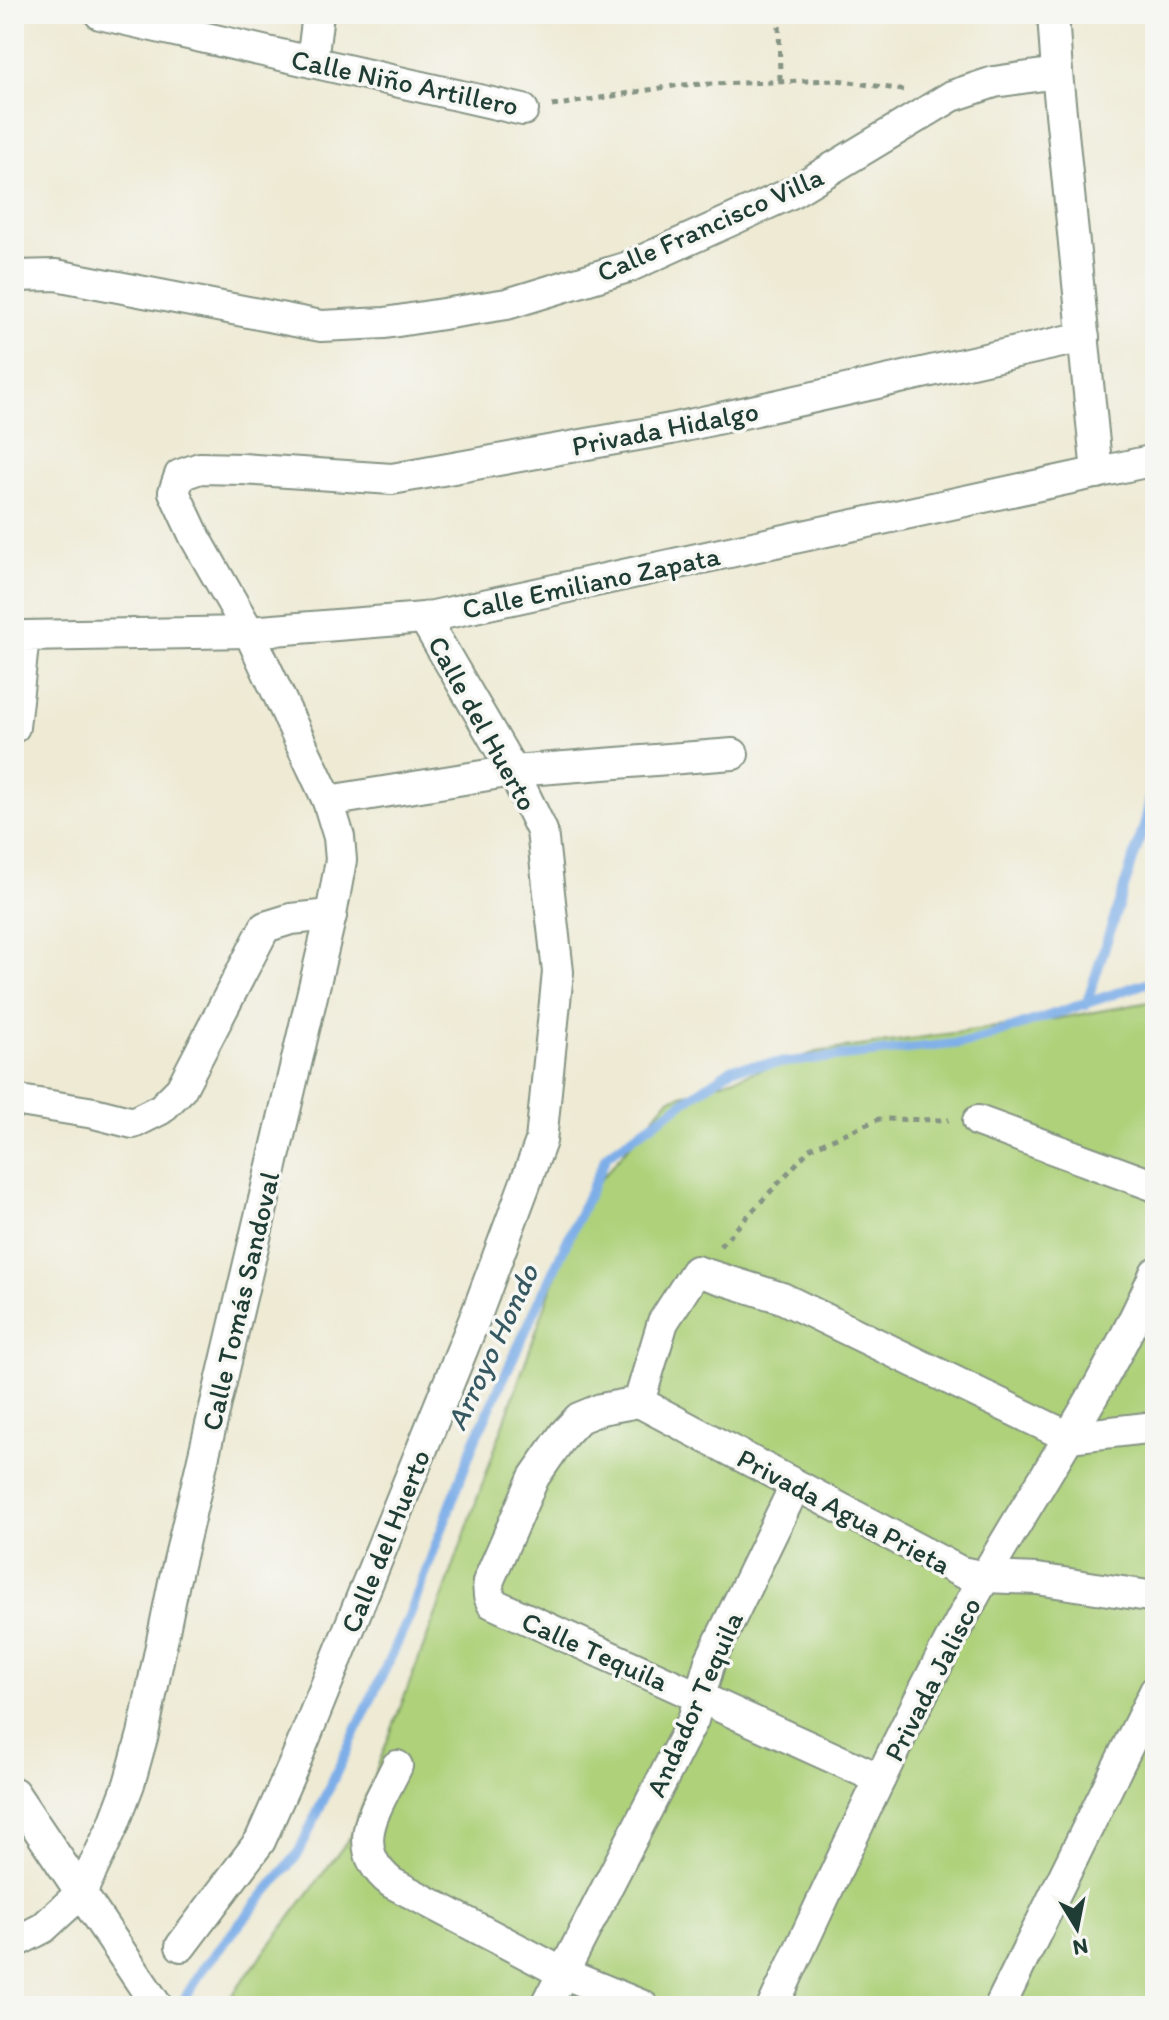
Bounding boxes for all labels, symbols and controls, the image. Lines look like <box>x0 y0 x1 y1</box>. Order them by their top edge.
street label: Calle Niño Artillero <box>288 41 522 123</box>
street label: Calle Francisco Villa <box>592 159 829 289</box>
street label: Privada Hidalgo <box>569 393 761 463</box>
street label: Calle Emiliano Zapata <box>459 538 723 626</box>
street label: Calle del Huerto <box>421 630 545 816</box>
street label: Calle Tomás Sandoval <box>194 1168 286 1434</box>
water label: Arroyo Hondo <box>438 1257 547 1436</box>
street label: Privada Agua Prieta <box>732 1441 956 1582</box>
street label: Calle del Huerto <box>333 1444 437 1638</box>
street label: Privada Jalisco <box>876 1591 988 1767</box>
street label: Calle Tequila <box>517 1604 674 1699</box>
street label: Andador Tequila <box>638 1606 750 1802</box>
north arrow <box>1037 1888 1117 1968</box>
text: N <box>1071 1933 1090 1962</box>

